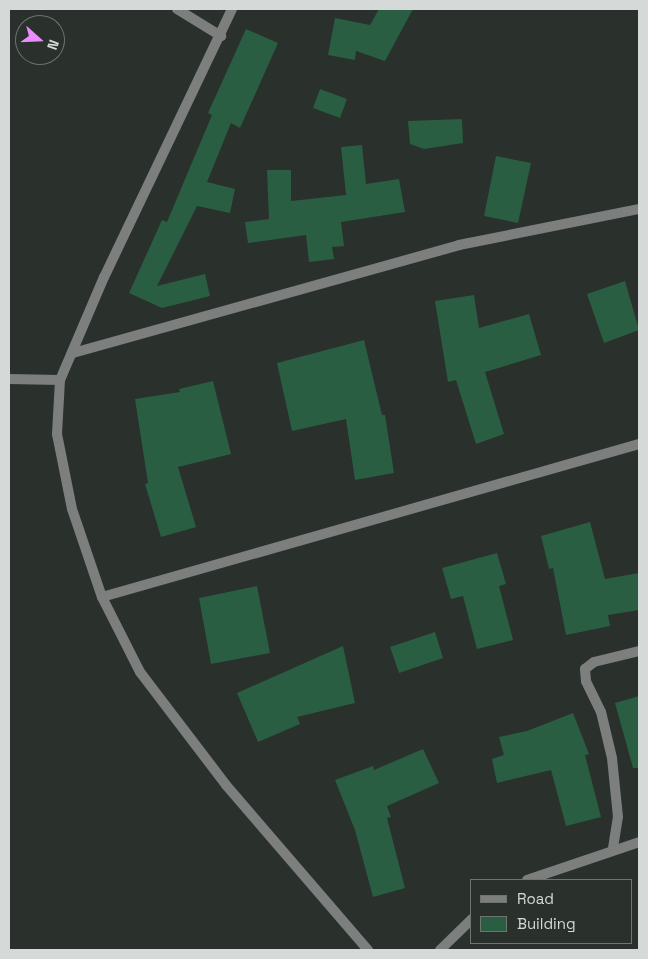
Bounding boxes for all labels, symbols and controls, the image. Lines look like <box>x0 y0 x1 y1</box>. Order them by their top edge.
north arrow <box>15 15 65 65</box>
text: N <box>43 37 63 52</box>
legend <box>470 879 633 944</box>
text: Road <box>517 889 554 908</box>
text: Building <box>517 914 576 933</box>

